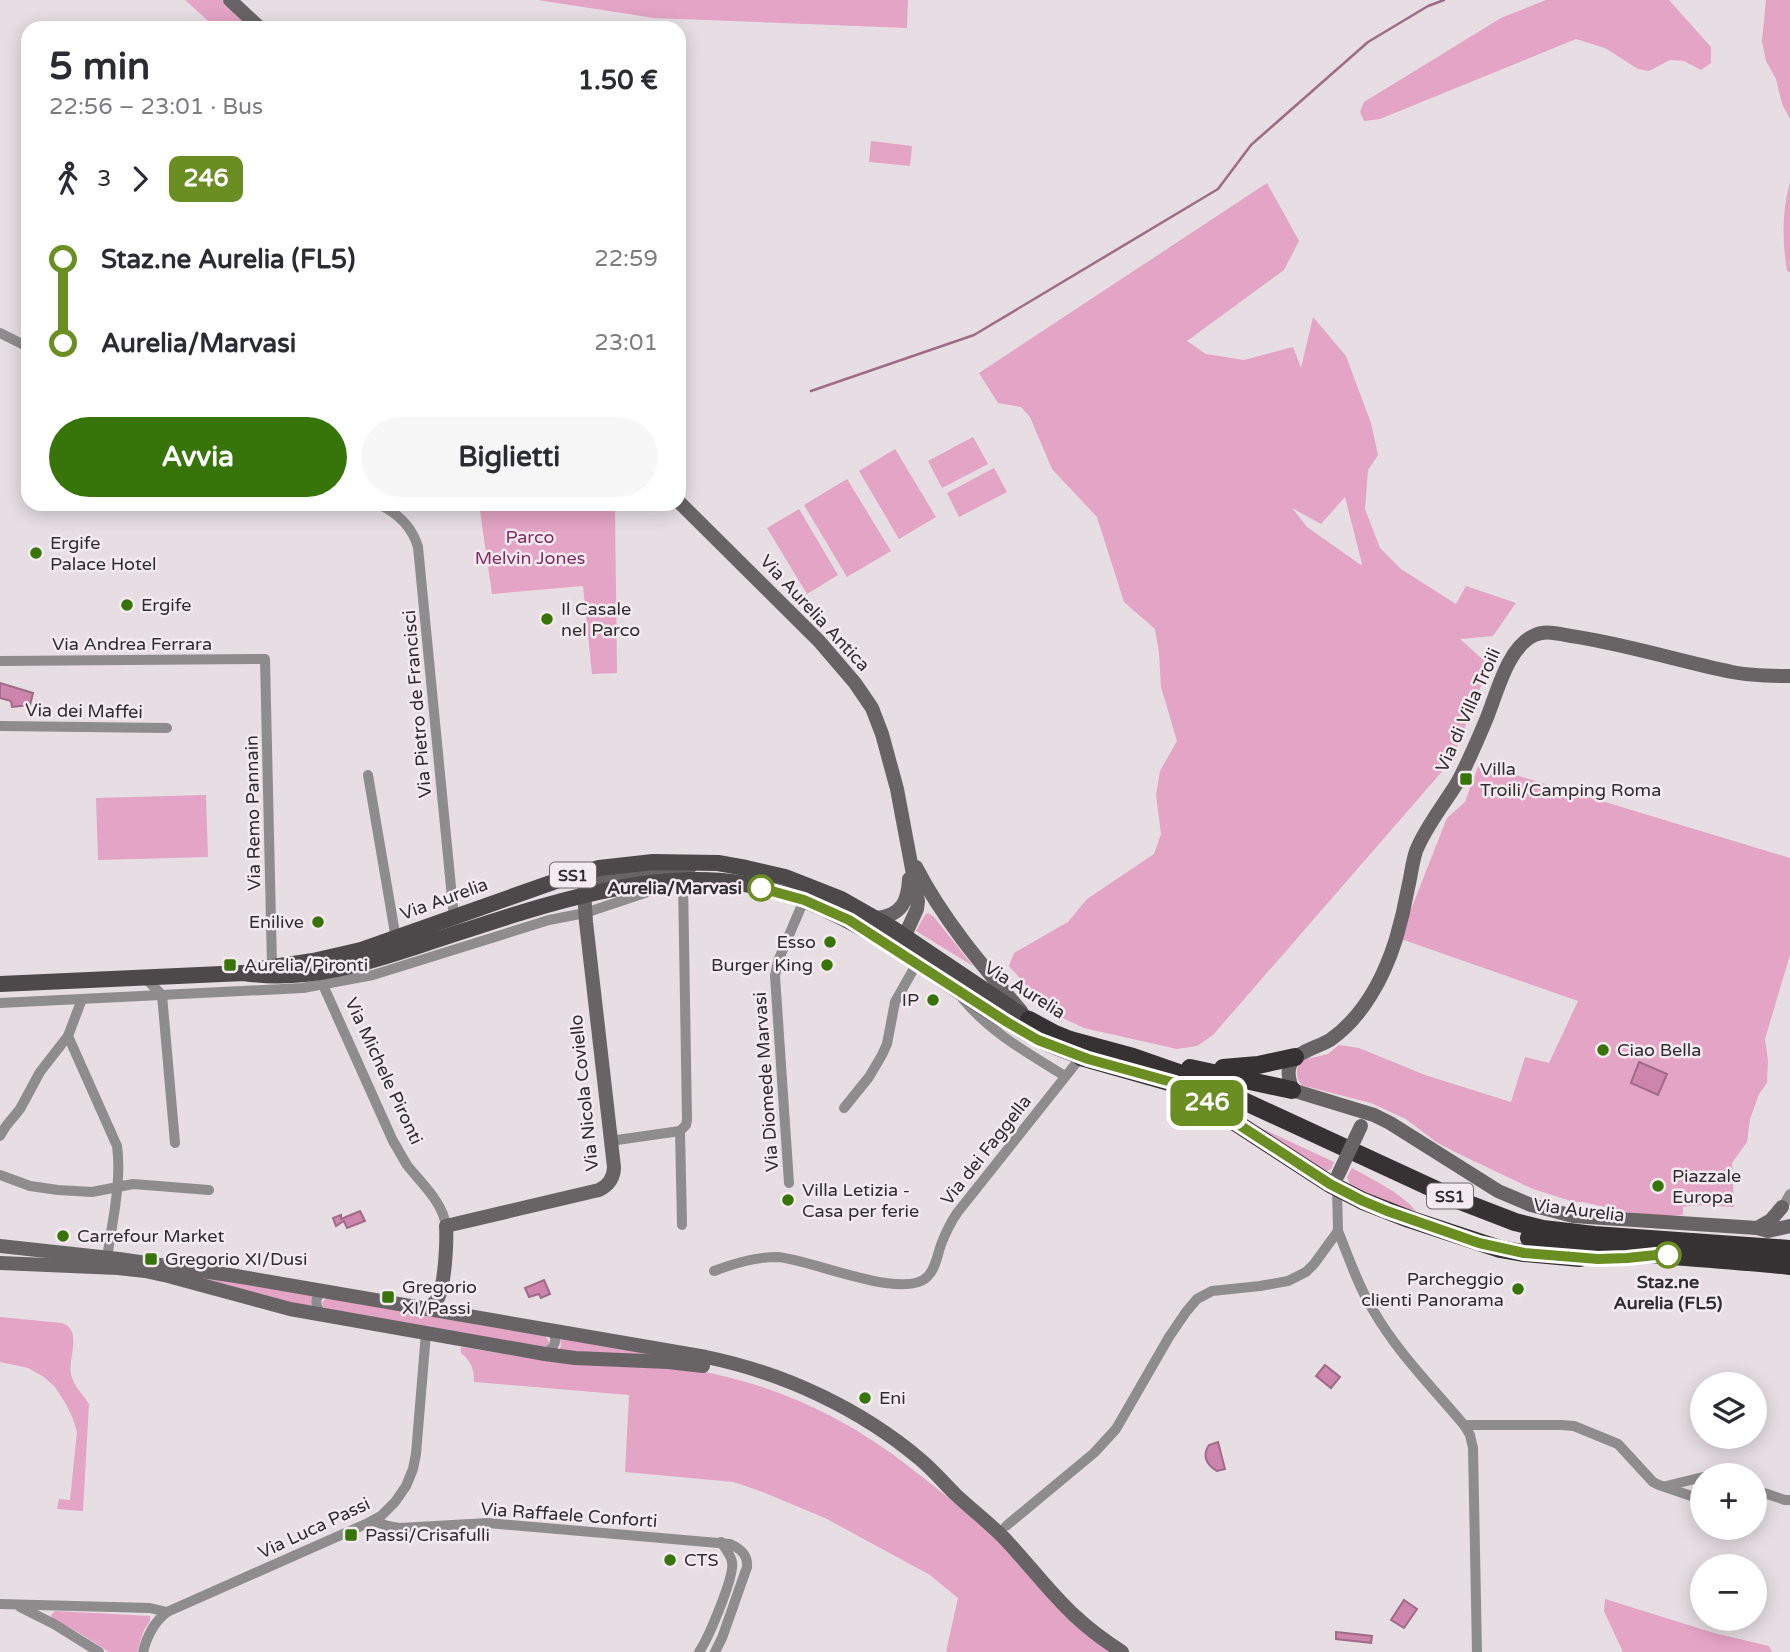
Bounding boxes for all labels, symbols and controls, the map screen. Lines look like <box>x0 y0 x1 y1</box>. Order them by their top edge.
text: 5 min <box>49 44 150 90</box>
text: 1.50 € <box>578 65 658 96</box>
text: 22:56 – 23:01 · Bus <box>49 93 263 121</box>
icon: walk <box>49 160 87 198</box>
icon: forward <box>121 160 159 198</box>
text: 246 <box>183 164 229 193</box>
text: 3 <box>97 165 111 193</box>
text: Staz.ne Aurelia (FL5) <box>101 244 355 275</box>
text: 22:59 <box>594 245 658 273</box>
text: Aurelia/Marvasi <box>101 328 296 359</box>
text: 23:01 <box>594 329 658 357</box>
button: Avvia <box>49 417 347 497</box>
button: Biglietti <box>361 417 658 497</box>
park label: Parco Melvin Jones <box>475 526 585 569</box>
place label: Ergife Palace Hotel <box>50 532 156 575</box>
marker: Ergife Palace Hotel <box>28 545 44 561</box>
street label: Via Aurelia Antica <box>755 550 875 676</box>
place label: Ergife <box>141 594 191 616</box>
marker: Ergife <box>119 597 135 613</box>
place label: Il Casale nel Parco <box>561 598 640 641</box>
street label: Via Pietro de Francisci <box>398 609 436 799</box>
marker: Il Casale nel Parco <box>539 611 555 627</box>
street label: Via Andrea Ferrara <box>52 633 212 655</box>
street label: Via di Villa Troili <box>1431 645 1505 775</box>
street label: Via dei Maffei <box>25 699 143 723</box>
street label: Via Remo Pannain <box>241 735 265 891</box>
place label: Villa Troili/Camping Roma <box>1480 758 1661 801</box>
marker: Villa Troili/Camping Roma <box>1458 771 1474 787</box>
road number: SS1 <box>550 862 596 888</box>
street label: Via Aurelia <box>397 873 491 925</box>
marker: Aurelia/Marvasi <box>748 875 774 901</box>
place label: Aurelia/Marvasi <box>607 877 742 899</box>
place label: Enilive <box>249 911 304 933</box>
marker: Enilive <box>310 914 326 930</box>
place label: Esso <box>776 931 816 953</box>
marker: Esso <box>822 934 838 950</box>
place label: Aurelia/Pironti <box>244 954 368 976</box>
place label: Burger King <box>711 954 813 976</box>
street label: Via Aurelia <box>980 956 1070 1024</box>
marker: Aurelia/Pironti <box>222 957 238 973</box>
marker: Burger King <box>819 957 835 973</box>
place label: IP <box>902 989 919 1011</box>
street label: Via Diomede Marvasi <box>749 991 783 1173</box>
marker: IP <box>925 992 941 1008</box>
street label: Via Michele Pironti <box>340 994 428 1148</box>
street label: Via Nicola Coviello <box>565 1014 603 1172</box>
place label: Ciao Bella <box>1617 1039 1701 1061</box>
marker: Ciao Bella <box>1595 1042 1611 1058</box>
line badge: 246 <box>1167 1080 1247 1126</box>
text: 246 <box>1184 1088 1230 1117</box>
street label: Via dei Faggella <box>936 1090 1036 1210</box>
place label: Piazzale Europa <box>1672 1165 1741 1208</box>
marker: Piazzale Europa <box>1650 1178 1666 1194</box>
place label: Villa Letizia - Casa per ferie <box>802 1179 919 1222</box>
road number: SS1 <box>1427 1184 1473 1208</box>
marker: Villa Letizia - Casa per ferie <box>780 1192 796 1208</box>
street label: Via Aurelia <box>1532 1193 1626 1227</box>
place label: Carrefour Market <box>77 1225 224 1247</box>
marker: Carrefour Market <box>55 1228 71 1244</box>
marker: Staz.ne Aurelia (FL5) <box>1655 1242 1681 1268</box>
place label: Gregorio XI/Dusi <box>165 1248 307 1270</box>
marker: Gregorio XI/Dusi <box>143 1251 159 1267</box>
place label: Parcheggio clienti Panorama <box>1361 1268 1504 1311</box>
place label: Staz.ne Aurelia (FL5) <box>1614 1271 1723 1314</box>
place label: Gregorio XI/Passi <box>402 1276 477 1319</box>
marker: Parcheggio clienti Panorama <box>1510 1281 1526 1297</box>
marker: Gregorio XI/Passi <box>380 1289 396 1305</box>
map controls <box>1690 1372 1767 1631</box>
button: layers <box>1690 1372 1767 1449</box>
place label: Eni <box>879 1387 906 1409</box>
marker: Eni <box>857 1390 873 1406</box>
button: + <box>1690 1463 1767 1540</box>
street label: Via Luca Passi <box>255 1492 373 1564</box>
street label: Via Raffaele Conforti <box>480 1498 658 1532</box>
place label: Passi/Crisafulli <box>365 1524 490 1546</box>
marker: Passi/Crisafulli <box>343 1527 359 1543</box>
place label: CTS <box>684 1549 719 1571</box>
marker: CTS <box>662 1552 678 1568</box>
button: − <box>1690 1554 1767 1631</box>

